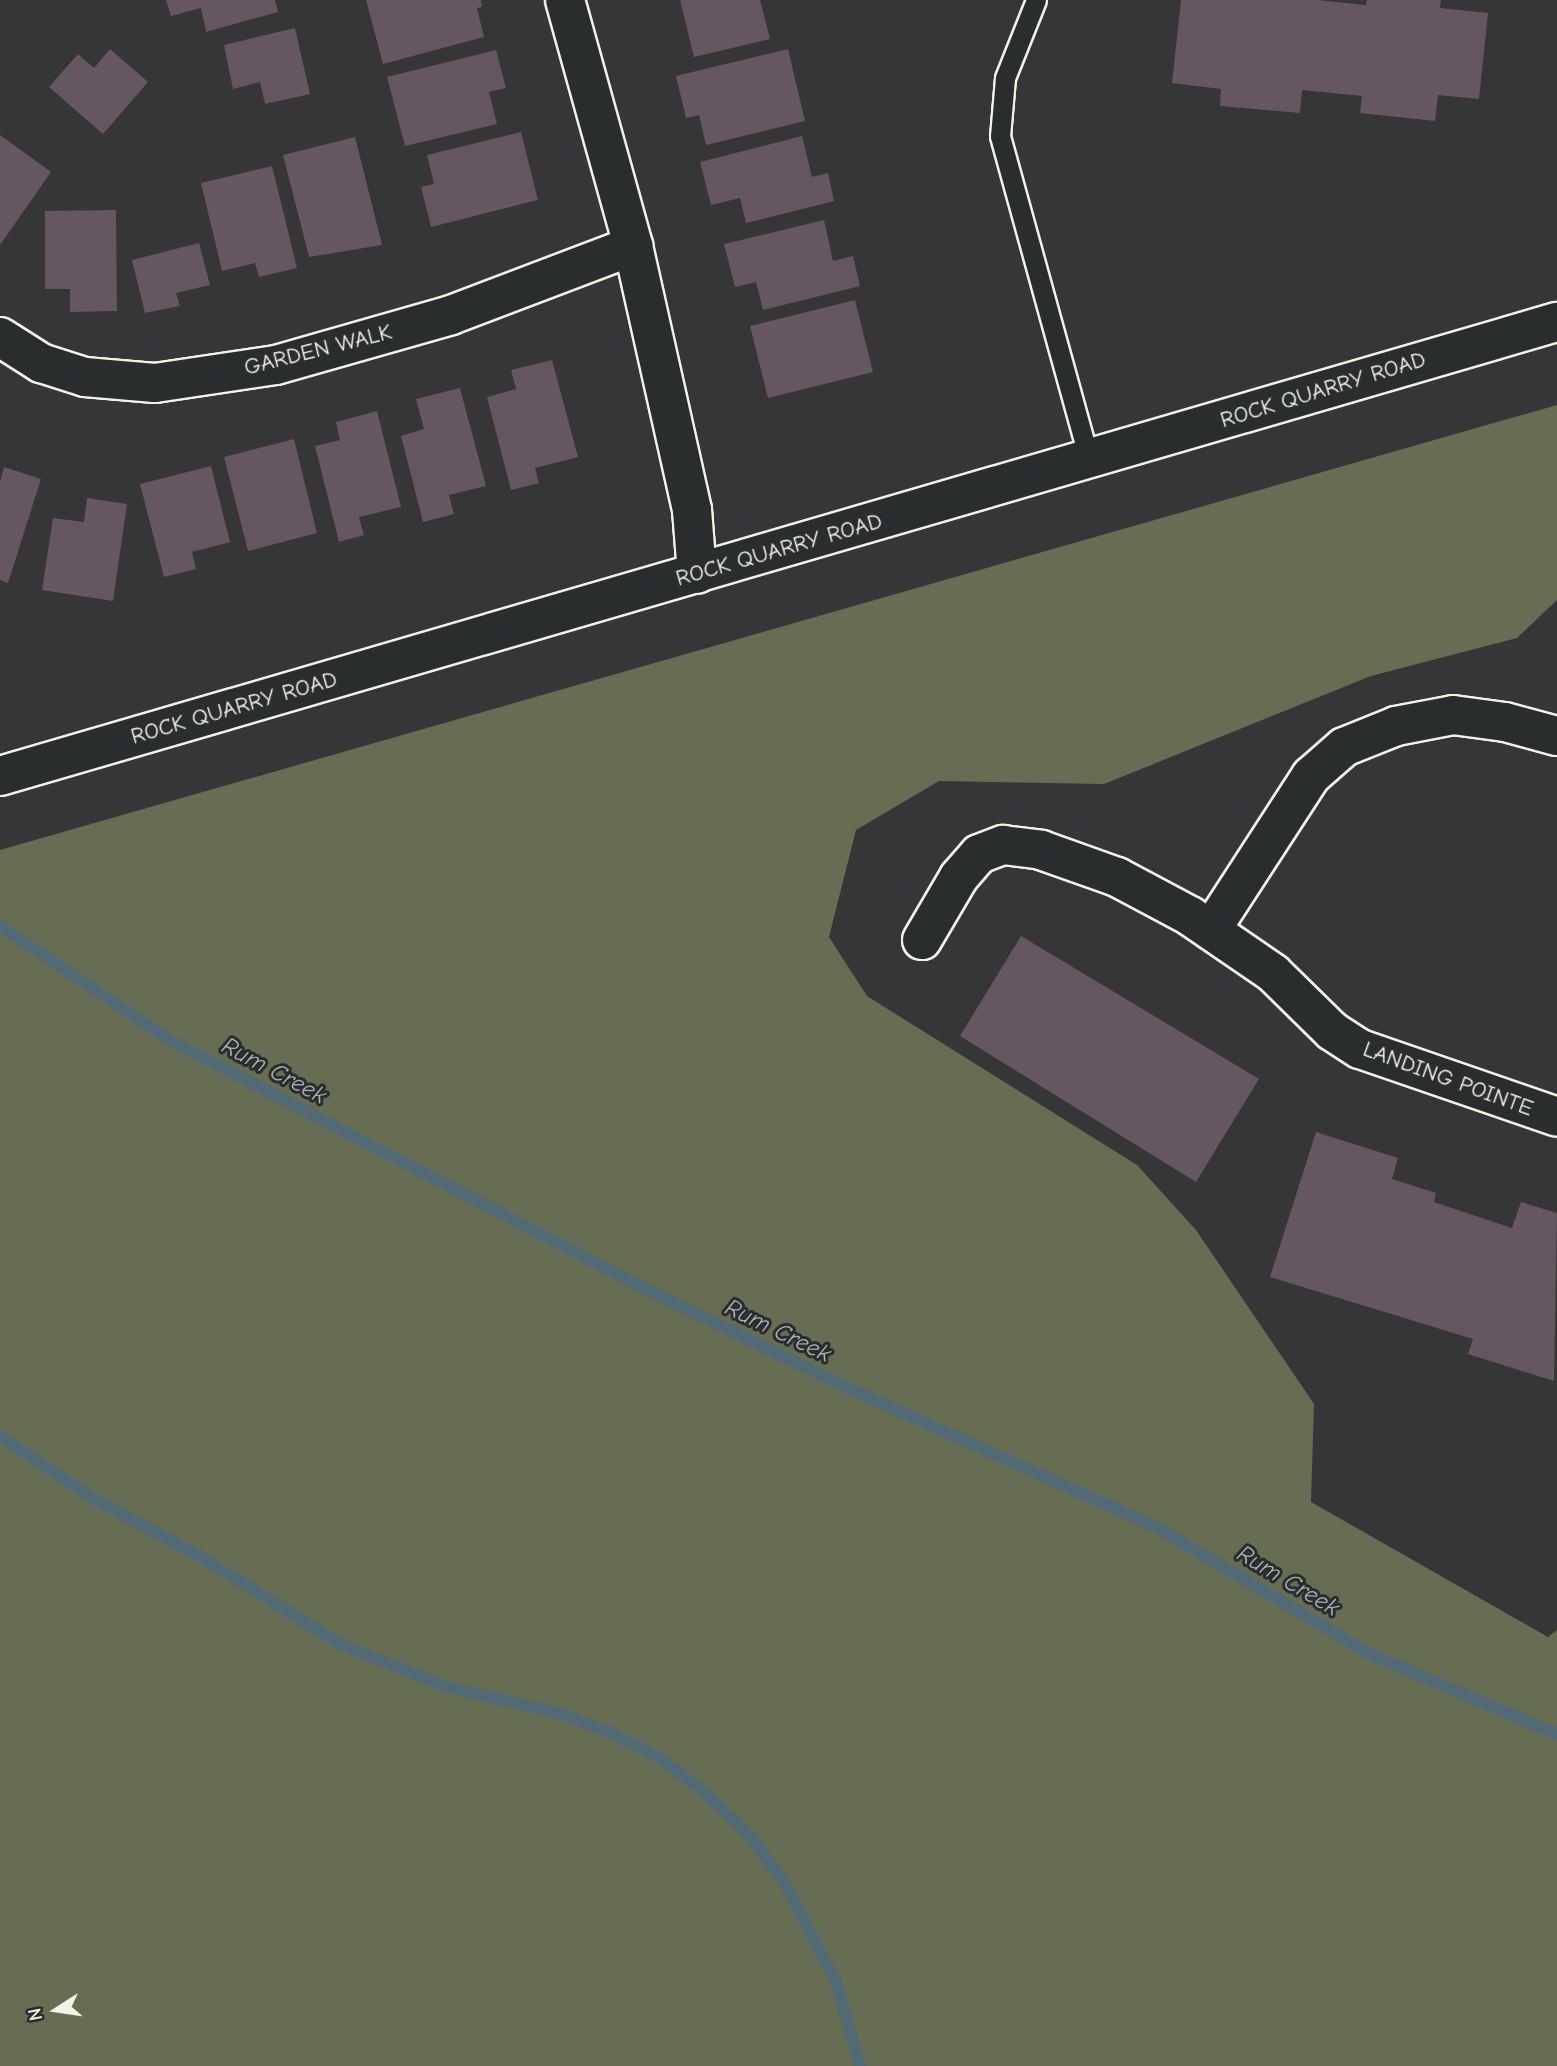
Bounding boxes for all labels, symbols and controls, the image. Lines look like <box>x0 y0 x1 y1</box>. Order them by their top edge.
street label: GARDEN WALK <box>241 318 395 382</box>
street label: ROCK QUARRY ROAD <box>1217 346 1429 434</box>
street label: ROCK QUARRY ROAD <box>673 507 885 593</box>
street label: ROCK QUARRY ROAD <box>128 665 340 751</box>
water label: Rum Creek <box>217 1031 331 1111</box>
street label: LANDING POINTE <box>1359 1035 1537 1123</box>
water label: Rum Creek <box>720 1293 836 1369</box>
water label: Rum Creek <box>1232 1539 1344 1623</box>
north arrow <box>21 1975 91 2045</box>
text: N <box>23 2006 48 2023</box>

